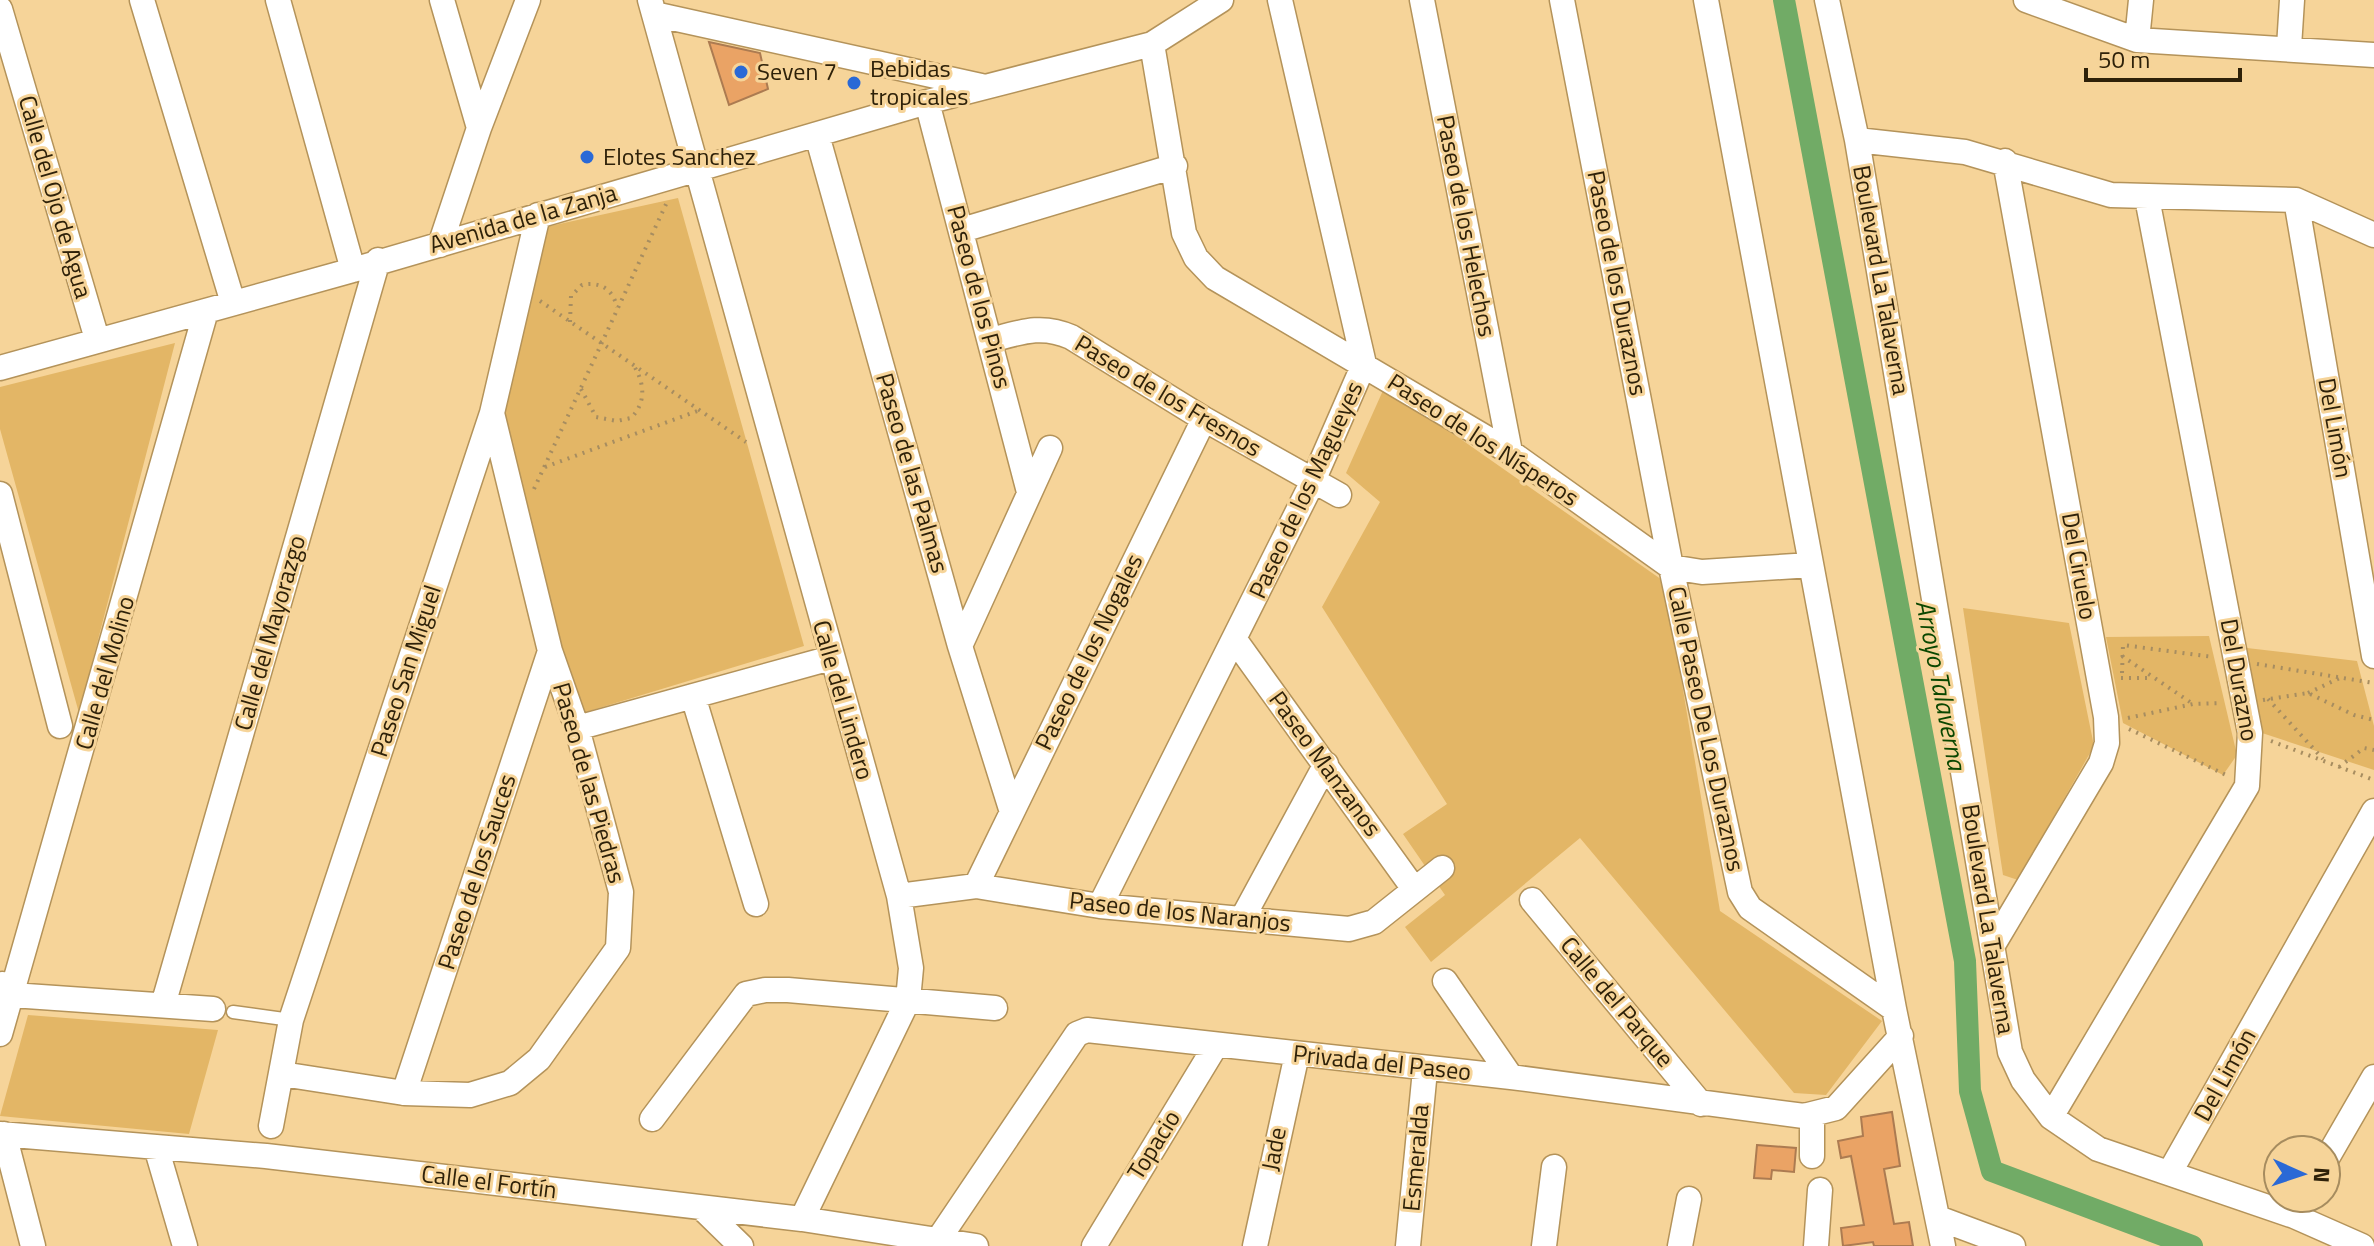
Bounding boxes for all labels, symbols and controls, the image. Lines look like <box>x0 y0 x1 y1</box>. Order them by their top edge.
scale bar <box>2086 32 2240 82</box>
text: 50 m <box>2098 41 2150 77</box>
place label: Bebidas tropicales <box>870 50 968 114</box>
place label: Seven 7 <box>757 53 837 89</box>
marker: Seven 7 <box>732 63 750 81</box>
marker: Bebidas tropicales <box>845 74 863 92</box>
street label: Calle del Ojo de Agua <box>10 91 102 302</box>
street label: Paseo de los Helechos <box>1428 112 1506 340</box>
place label: Elotes Sanchez <box>603 138 756 174</box>
marker: Elotes Sanchez <box>578 148 596 166</box>
street label: Boulevard La Talaverna <box>1844 162 1920 397</box>
street label: Paseo de los Duraznos <box>1579 167 1657 398</box>
street label: Avenida de la Zanja <box>425 174 621 262</box>
street label: Paseo de los Pinos <box>938 201 1022 392</box>
street label: Paseo de los Fresnos <box>1068 325 1269 465</box>
street label: Paseo de los Nísperos <box>1381 364 1586 515</box>
street label: Paseo de las Palmas <box>867 369 959 577</box>
street label: Paseo de los Magueyes <box>1239 375 1371 604</box>
street label: Del Limón <box>2310 375 2362 481</box>
street label: Del Ciruelo <box>2053 509 2107 622</box>
street label: Calle del Mayorazgo <box>224 531 314 735</box>
street label: Paseo de los Nogales <box>1025 547 1151 756</box>
street label: Paseo San Miguel <box>360 580 450 761</box>
street label: Calle Paseo De Los Duraznos <box>1659 583 1755 875</box>
street label: Calle del Molino <box>65 592 143 754</box>
water label: Arroyo Talaverna <box>1906 597 1977 775</box>
street label: Calle del Lindero <box>804 616 884 784</box>
street label: Del Durazno <box>2212 616 2268 744</box>
street label: Paseo de las Piedras <box>544 678 636 887</box>
street label: Paseo Manzanos <box>1261 683 1391 844</box>
street label: Paseo de los Sauces <box>427 769 525 974</box>
street label: Boulevard La Talaverna <box>1953 801 2025 1036</box>
street label: Paseo de los Naranjos <box>1067 881 1293 941</box>
street label: Calle del Parque <box>1552 928 1683 1075</box>
street label: Del Limón <box>2184 1022 2264 1127</box>
street label: Privada del Paseo <box>1291 1035 1473 1089</box>
street label: Topacio <box>1118 1103 1189 1186</box>
street label: Esmeralda <box>1392 1103 1438 1213</box>
street label: Jade <box>1251 1124 1295 1174</box>
north arrow <box>2262 1134 2342 1214</box>
street label: Calle el Fortín <box>419 1155 559 1207</box>
text: N <box>2305 1167 2339 1184</box>

